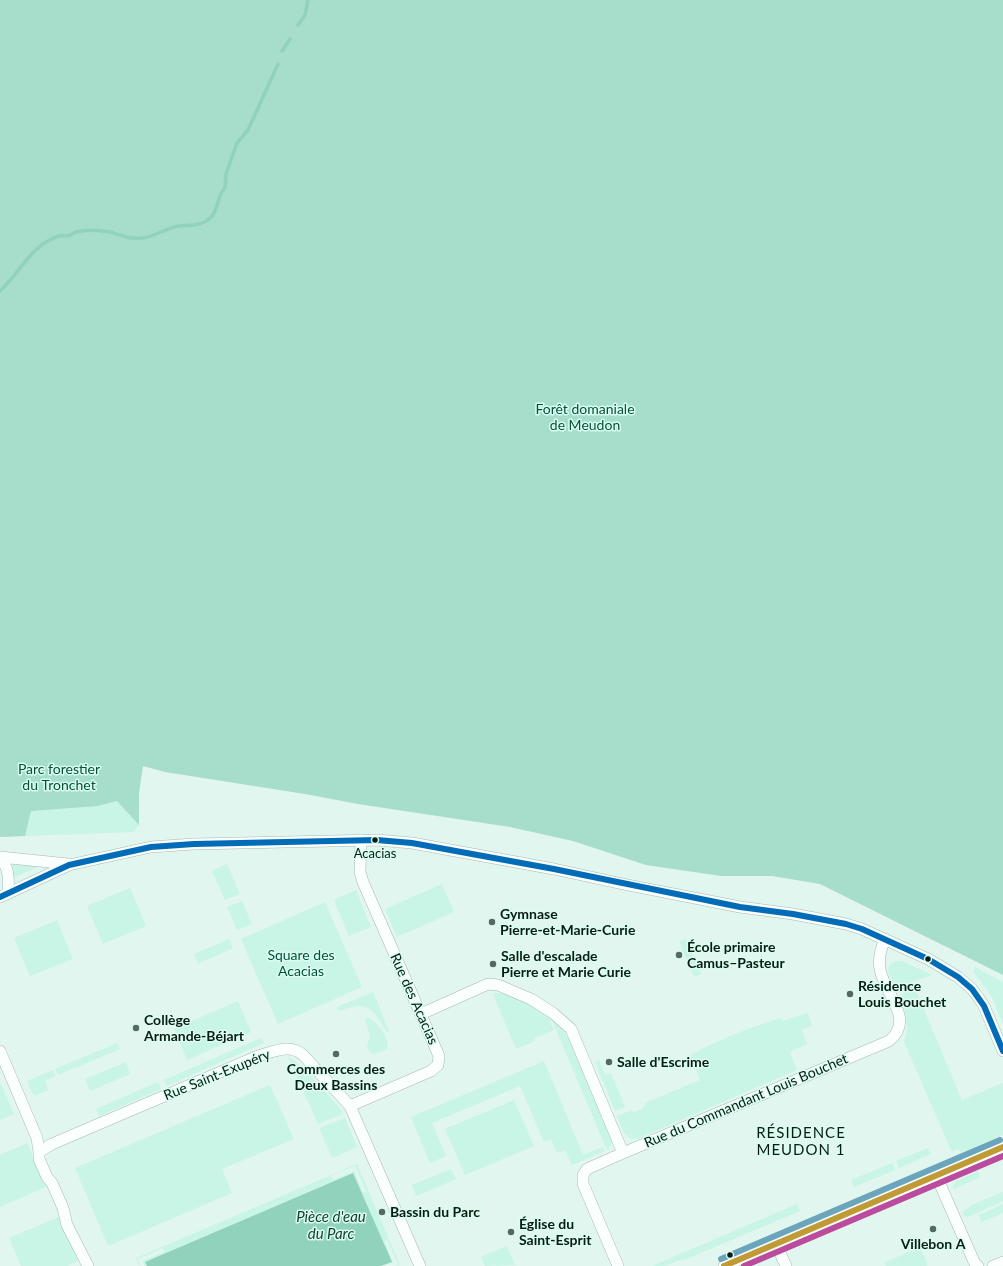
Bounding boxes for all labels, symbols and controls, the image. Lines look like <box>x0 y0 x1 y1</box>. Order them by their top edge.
park label: Forêt domaniale de Meudon <box>535 401 635 434</box>
park label: Parc forestier du Tronchet <box>18 761 100 794</box>
marker: Acacias <box>370 835 380 845</box>
place label: Acacias <box>354 846 396 862</box>
place label: Gymnase Pierre-et-Marie-Curie <box>500 906 635 938</box>
marker: Gymnase Pierre-et-Marie-Curie <box>487 917 497 927</box>
place label: École primaire Camus–Pasteur <box>687 939 785 972</box>
park label: Square des Acacias <box>267 947 335 980</box>
place label: Salle d'escalade Pierre et Marie Curie <box>501 948 631 980</box>
marker: École primaire Camus–Pasteur <box>674 950 684 960</box>
street label: Rue des Acacias <box>386 951 442 1047</box>
unlabelled marker <box>923 954 933 964</box>
marker: Salle d'escalade Pierre et Marie Curie <box>488 959 498 969</box>
place label: Résidence Louis Bouchet <box>858 978 946 1010</box>
marker: Résidence Louis Bouchet <box>845 989 855 999</box>
place label: Collège Armande-Béjart <box>144 1012 244 1044</box>
marker: Collège Armande-Béjart <box>131 1023 141 1033</box>
street label: Rue Saint-Exupéry <box>161 1046 273 1104</box>
marker: Commerces des Deux Bassins <box>331 1049 341 1059</box>
street label: Rue du Commandant Louis Bouchet <box>642 1050 850 1152</box>
place label: Salle d'Escrime <box>617 1054 709 1070</box>
marker: Salle d'Escrime <box>604 1057 614 1067</box>
place label: Commerces des Deux Bassins <box>287 1061 385 1094</box>
district label: RÉSIDENCE MEUDON 1 <box>756 1124 846 1159</box>
place label: Bassin du Parc <box>390 1204 480 1220</box>
marker: Bassin du Parc <box>377 1207 387 1217</box>
water label: Pièce d'eau du Parc <box>296 1208 366 1243</box>
place label: Église du Saint-Esprit <box>519 1216 592 1248</box>
marker: Villebon A <box>928 1224 938 1234</box>
marker: Église du Saint-Esprit <box>506 1227 516 1237</box>
place label: Villebon A <box>901 1236 965 1252</box>
unlabelled marker <box>725 1250 735 1260</box>

